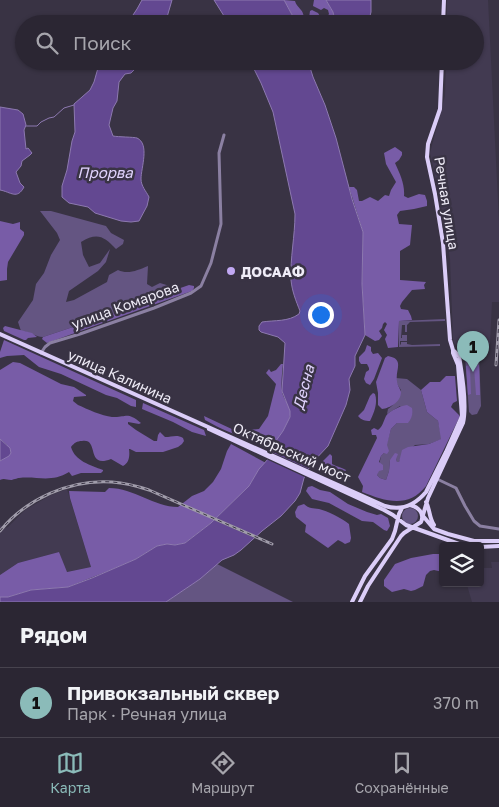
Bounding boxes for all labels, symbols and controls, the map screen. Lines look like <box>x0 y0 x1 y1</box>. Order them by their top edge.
search box <box>15 15 484 70</box>
icon: search <box>33 29 61 57</box>
text: Поиск <box>73 31 132 54</box>
street label: Речная улица <box>431 155 463 251</box>
water label: Прорва <box>77 163 133 181</box>
place label: ДОСААФ <box>241 263 305 280</box>
marker: ДОСААФ <box>225 265 237 277</box>
street label: улица Комарова <box>69 278 181 332</box>
your location <box>308 302 334 328</box>
pin: 1 <box>457 331 489 372</box>
street label: улица Калинина <box>65 345 175 407</box>
water label: Десна <box>288 362 318 412</box>
street label: Октябрьский мост <box>231 418 353 486</box>
map controls <box>439 542 484 587</box>
button: layers <box>439 542 484 587</box>
text: Рядом <box>20 622 87 648</box>
text: Привокзальный сквер <box>67 681 279 704</box>
text: 1 <box>32 693 40 713</box>
text: 370 m <box>433 693 479 713</box>
text: Парк · Речная улица <box>67 704 227 724</box>
tab: Карта <box>50 749 91 796</box>
tab: Маршрут <box>191 749 254 796</box>
tab: Сохранённые <box>355 749 449 796</box>

